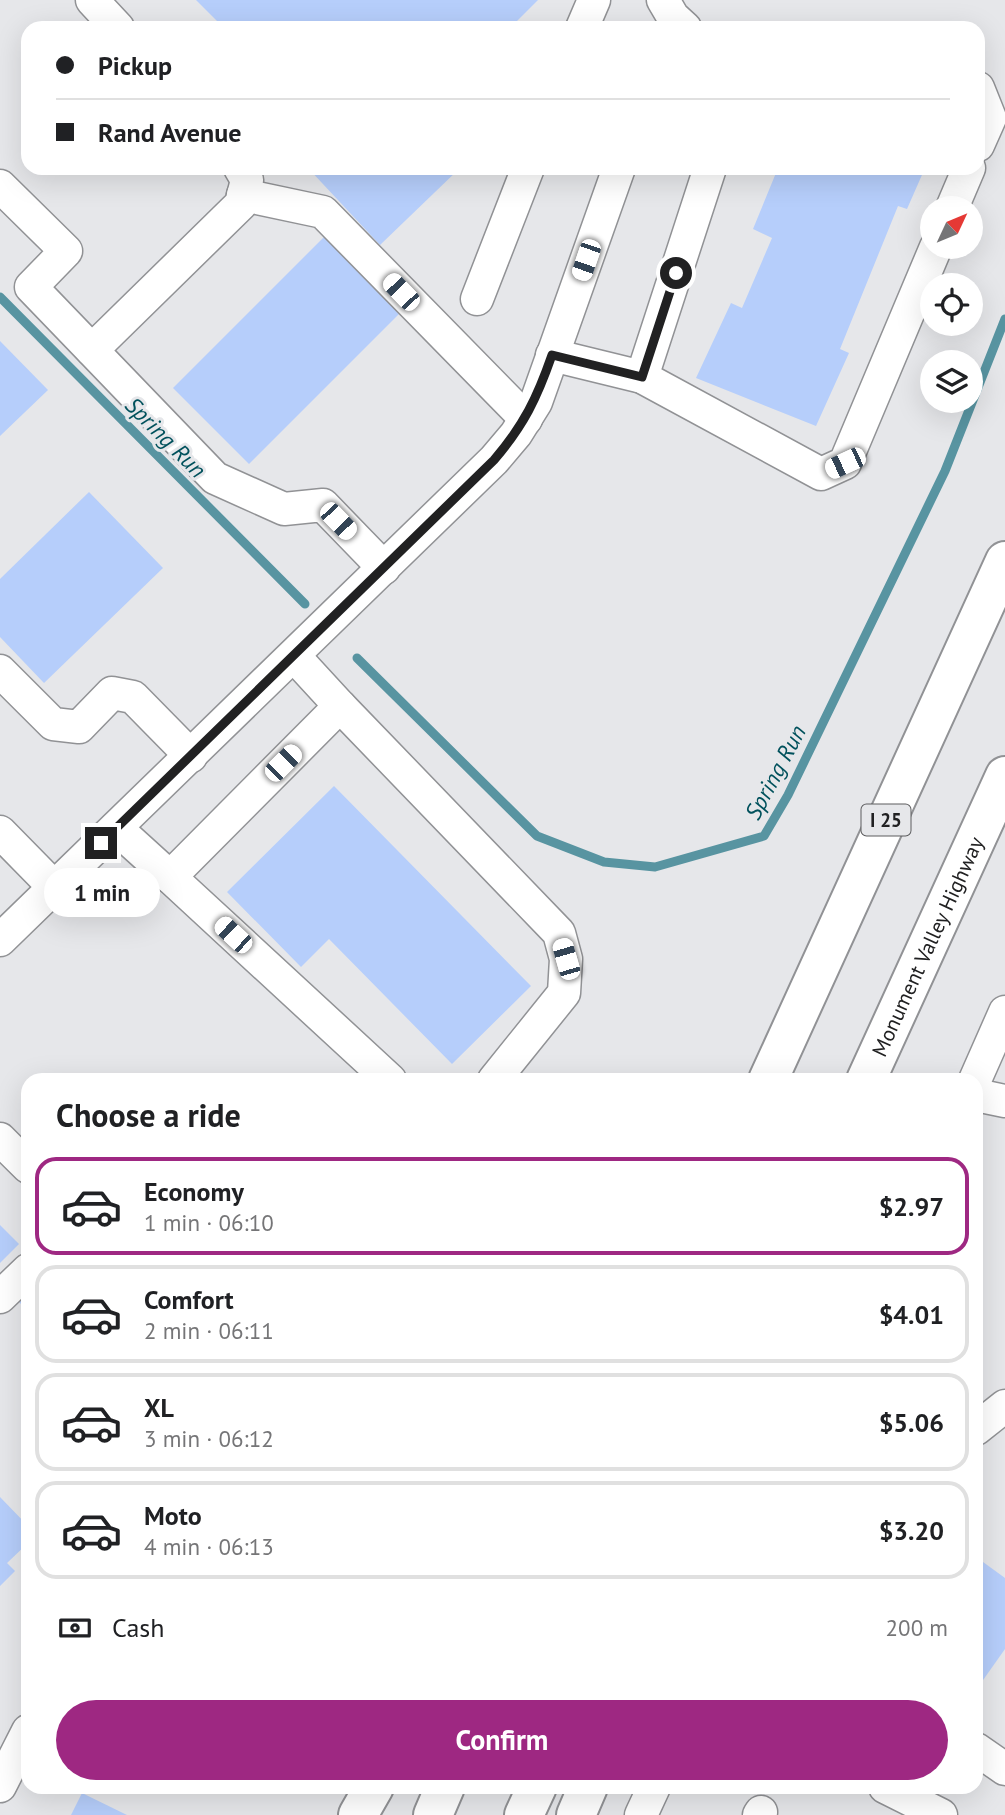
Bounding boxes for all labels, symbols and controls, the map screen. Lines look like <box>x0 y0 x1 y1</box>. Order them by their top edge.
text: Pickup <box>98 49 172 82</box>
text: Rand Avenue <box>98 116 241 149</box>
north arrow <box>920 196 984 259</box>
map controls <box>920 196 983 413</box>
car <box>570 237 603 283</box>
route start <box>660 257 692 289</box>
car <box>379 270 424 314</box>
button: locate <box>920 273 983 336</box>
button: layers <box>920 350 983 413</box>
water label: Spring Run <box>119 390 213 484</box>
car <box>822 445 869 481</box>
car <box>316 499 361 543</box>
water label: Spring Run <box>738 720 812 824</box>
car <box>261 741 306 785</box>
road number: I 25 <box>862 804 910 835</box>
route end <box>85 827 117 859</box>
street label: Monument Valley Highway <box>865 832 989 1060</box>
callout: 1 min <box>43 868 159 917</box>
text: 1 min <box>74 878 130 907</box>
car <box>211 913 256 957</box>
car <box>551 936 582 982</box>
text: Choose a ride <box>56 1094 241 1136</box>
icon: car <box>60 1175 123 1238</box>
text: Economy <box>144 1175 244 1208</box>
text: $2.97 <box>879 1190 944 1223</box>
text: 1 min · 06:10 <box>144 1208 274 1237</box>
icon: car <box>60 1283 123 1346</box>
text: Comfort <box>144 1283 234 1316</box>
text: $4.01 <box>879 1298 944 1331</box>
text: 2 min · 06:11 <box>144 1316 274 1345</box>
icon: car <box>60 1391 123 1454</box>
text: XL <box>144 1391 174 1424</box>
text: $5.06 <box>879 1406 944 1439</box>
text: 3 min · 06:12 <box>144 1424 274 1453</box>
icon: car <box>60 1499 123 1562</box>
text: Moto <box>144 1499 202 1532</box>
text: $3.20 <box>879 1514 944 1547</box>
text: 4 min · 06:13 <box>144 1532 274 1561</box>
icon: cash <box>56 1609 94 1647</box>
text: Cash <box>112 1611 164 1644</box>
text: 200 m <box>886 1613 948 1642</box>
button: Confirm <box>56 1700 948 1780</box>

